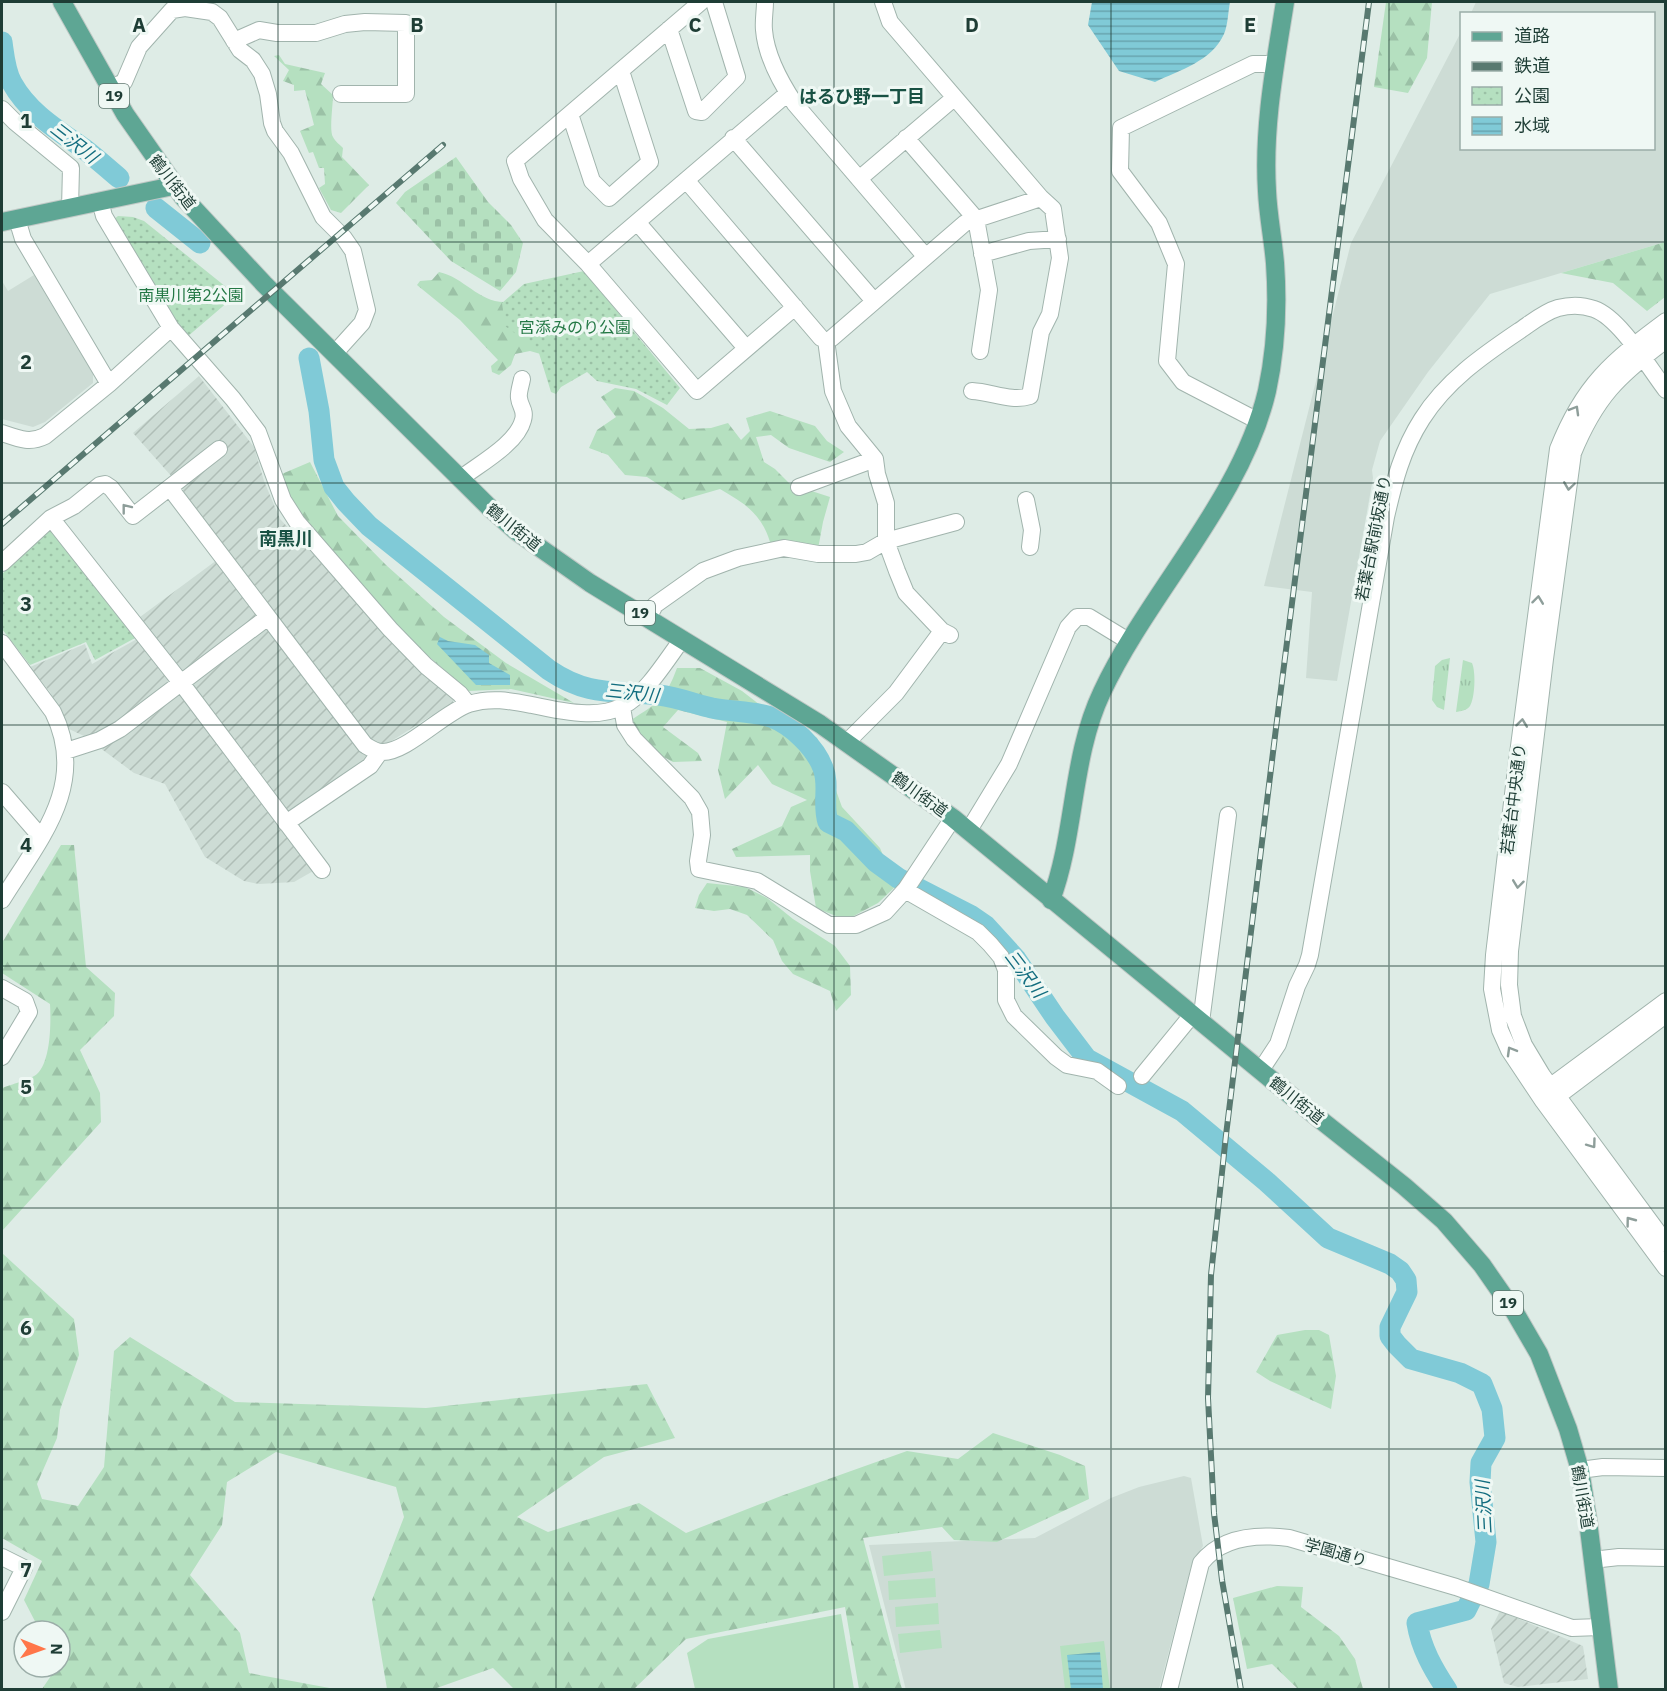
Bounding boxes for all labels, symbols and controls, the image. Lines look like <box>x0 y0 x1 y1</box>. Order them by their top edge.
text: A <box>132 11 146 38</box>
text: B <box>410 11 424 38</box>
text: C <box>688 11 702 38</box>
text: D <box>965 11 979 38</box>
text: E <box>1244 11 1256 38</box>
legend <box>1460 12 1655 150</box>
text: 道路 <box>1514 24 1550 47</box>
text: 鉄道 <box>1514 54 1550 77</box>
road number: 19 <box>99 84 129 108</box>
text: 公園 <box>1514 84 1550 107</box>
district label: はるひ野一丁目 <box>799 85 925 108</box>
text: 1 <box>20 107 32 134</box>
text: 水域 <box>1514 114 1550 137</box>
water label: 三沢川 <box>46 117 104 170</box>
street label: 鶴川街道 <box>145 151 201 213</box>
park label: 南黒川第2公園 <box>138 285 244 305</box>
park label: 宮添みのり公園 <box>519 317 631 337</box>
text: 2 <box>20 348 32 375</box>
one-way arrow <box>1568 406 1580 416</box>
street label: 若葉台駅前坂通り <box>1351 473 1395 603</box>
one-way arrow <box>1563 482 1575 491</box>
street label: 鶴川街道 <box>483 499 545 555</box>
one-way arrow <box>122 503 133 514</box>
district label: 南黒川 <box>259 527 313 550</box>
text: 3 <box>20 590 32 617</box>
one-way arrow <box>1531 595 1543 604</box>
road number: 19 <box>625 601 655 625</box>
water label: 三沢川 <box>604 678 662 707</box>
one-way arrow <box>1516 719 1528 728</box>
street label: 若葉台中央通り <box>1496 742 1530 856</box>
street label: 鶴川街道 <box>888 767 952 821</box>
text: 4 <box>20 831 32 858</box>
one-way arrow <box>1512 879 1525 888</box>
water label: 三沢川 <box>1000 945 1052 1004</box>
one-way arrow <box>1507 1047 1518 1058</box>
street label: 鶴川街道 <box>1266 1072 1328 1128</box>
text: 5 <box>20 1073 32 1100</box>
one-way arrow <box>1585 1137 1596 1148</box>
one-way arrow <box>1627 1217 1638 1228</box>
road number: 19 <box>1493 1291 1523 1315</box>
text: 6 <box>20 1314 32 1341</box>
street label: 鶴川街道 <box>1568 1464 1598 1530</box>
water label: 三沢川 <box>1470 1477 1496 1535</box>
street label: 学園通り <box>1302 1534 1370 1570</box>
text: 7 <box>20 1556 32 1583</box>
north arrow <box>12 1619 72 1679</box>
text: N <box>47 1643 67 1655</box>

